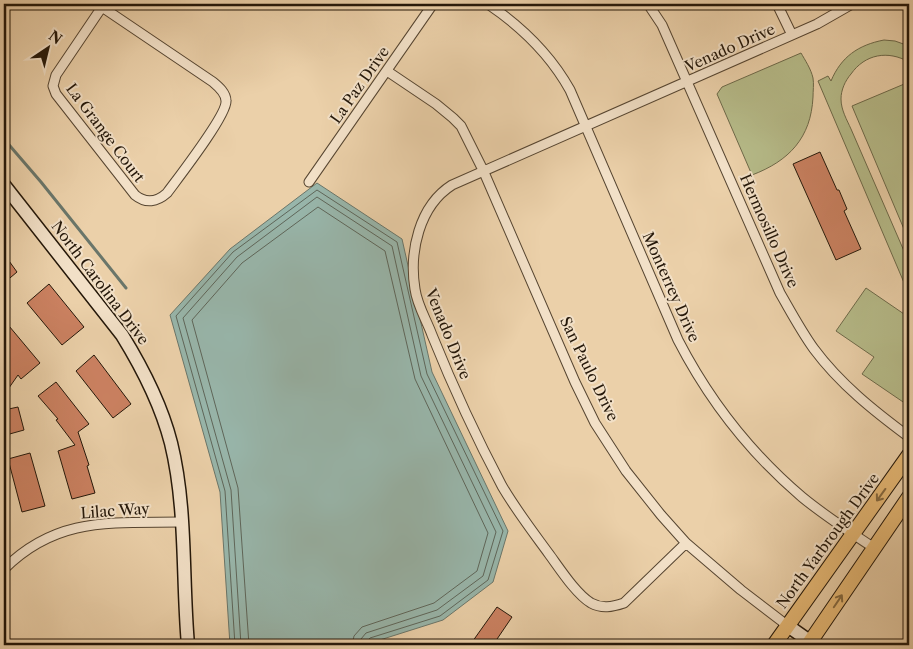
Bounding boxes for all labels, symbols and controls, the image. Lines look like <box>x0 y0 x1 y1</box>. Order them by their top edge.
street label: Venado Drive <box>681 19 778 76</box>
north arrow <box>22 22 72 72</box>
text: N <box>45 26 66 48</box>
street label: La Paz Drive <box>326 42 393 127</box>
street label: La Grange Court <box>62 79 149 187</box>
street label: Hermosillo Drive <box>736 171 803 291</box>
street label: North Carolina Drive <box>48 217 153 348</box>
street label: Monterrey Drive <box>639 229 704 345</box>
street label: Venado Drive <box>421 285 475 382</box>
street label: San Paulo Drive <box>556 314 623 424</box>
street label: North Yarbrough Drive <box>772 469 883 612</box>
one-way arrow <box>876 488 886 502</box>
street label: Lilac Way <box>80 499 151 522</box>
one-way arrow <box>833 595 843 609</box>

